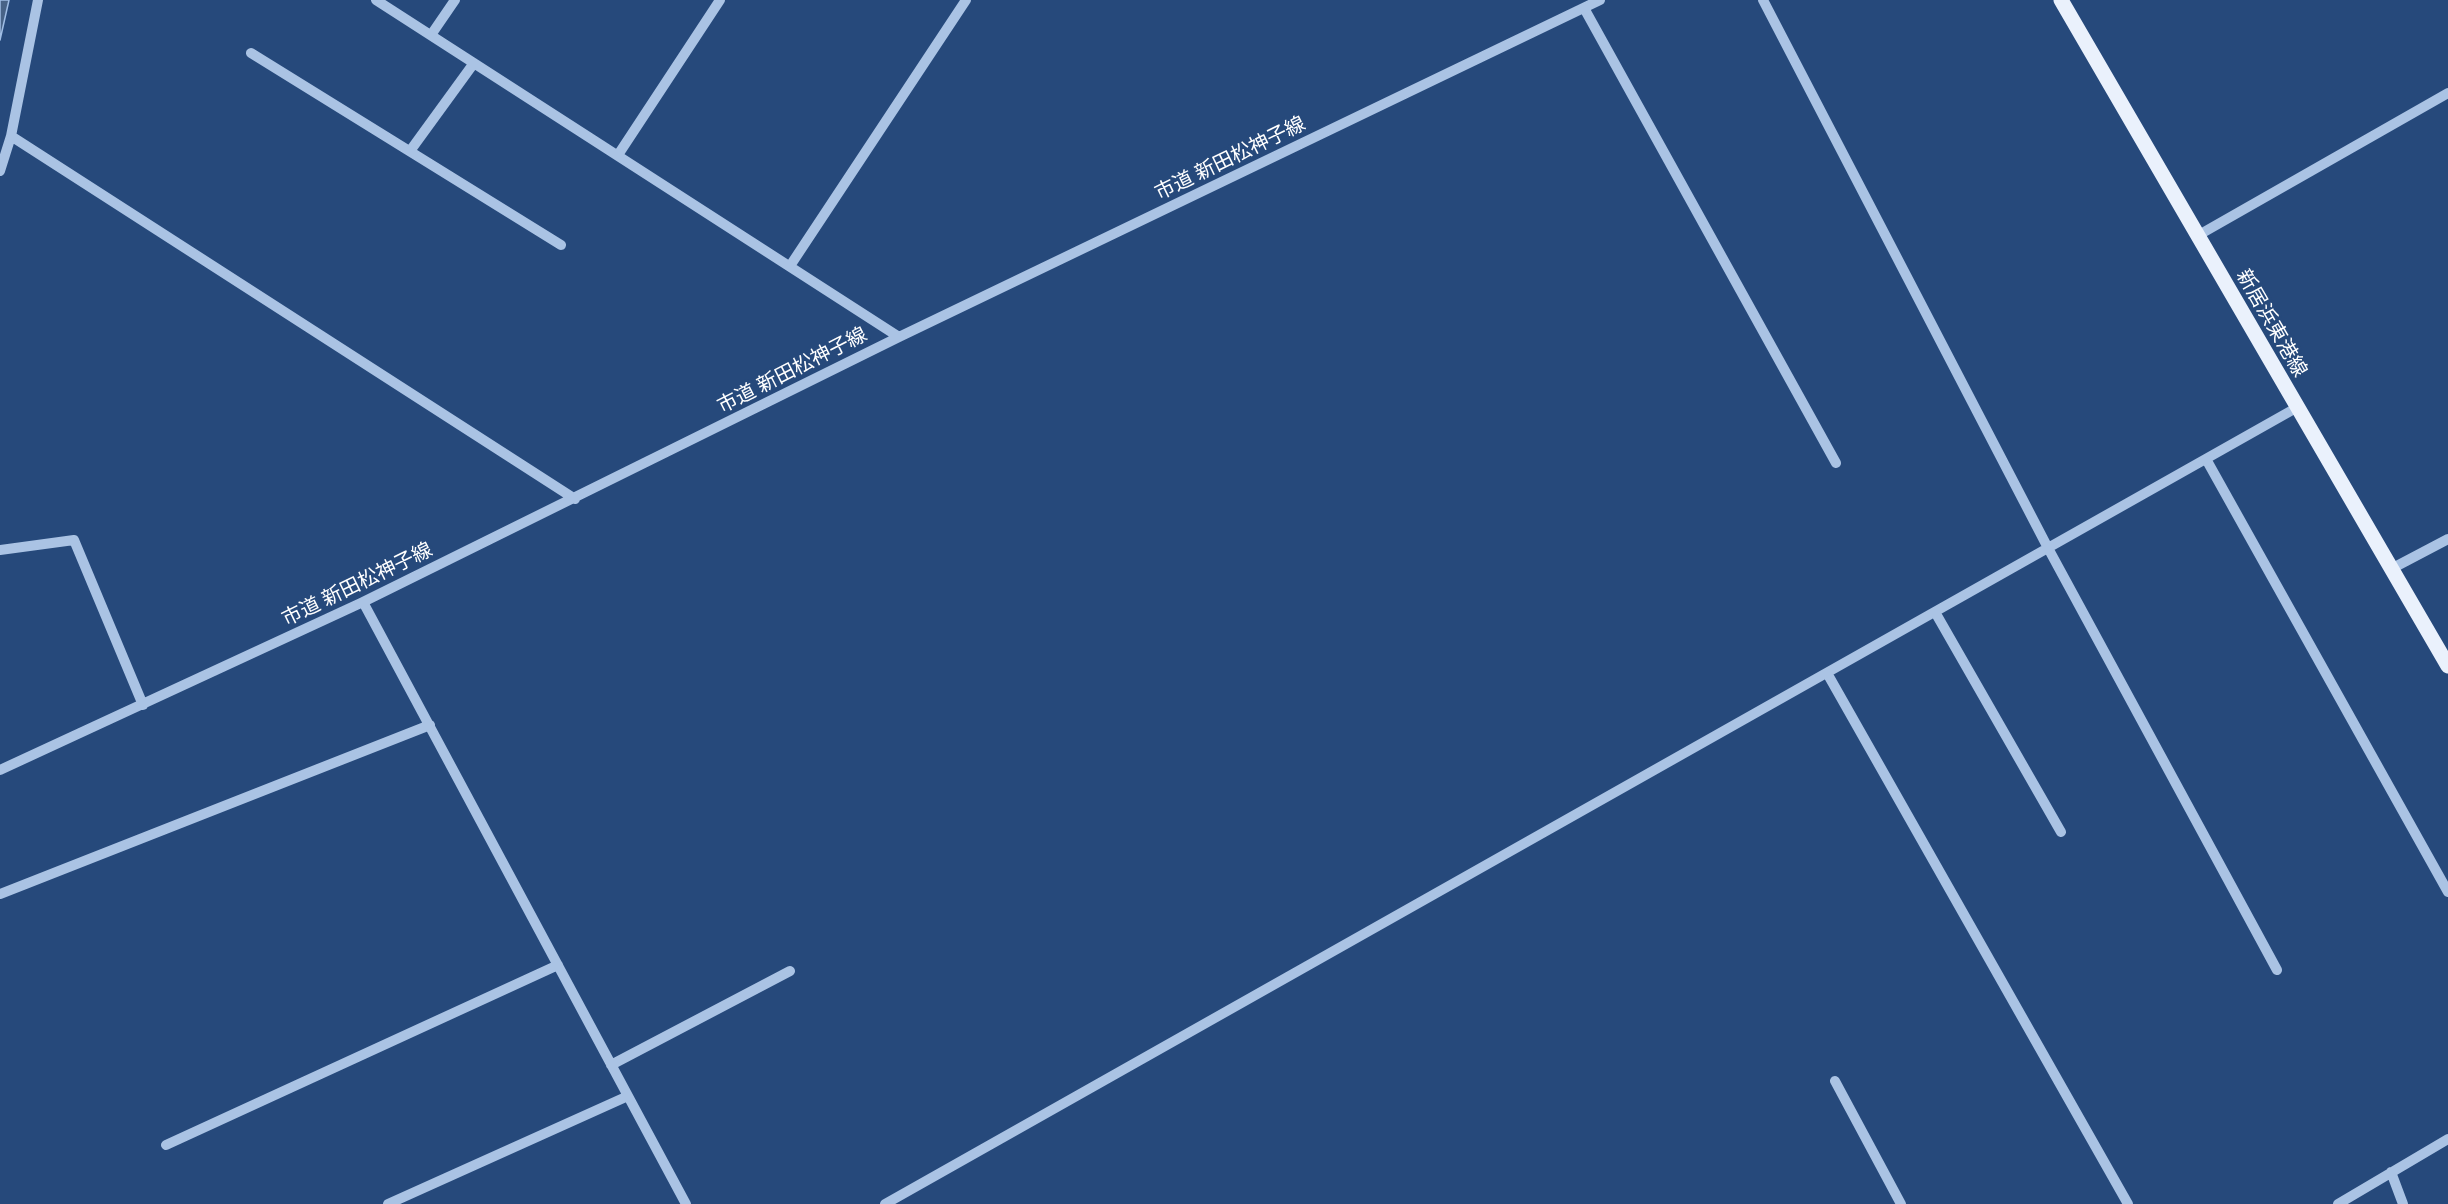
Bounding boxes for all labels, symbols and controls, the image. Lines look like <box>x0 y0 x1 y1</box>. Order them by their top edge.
street label: 市道 新田松神子線 <box>1151 111 1309 205</box>
street label: 新居浜東港線 <box>2232 265 2312 381</box>
street label: 市道 新田松神子線 <box>713 322 871 418</box>
street label: 市道 新田松神子線 <box>278 537 436 631</box>

